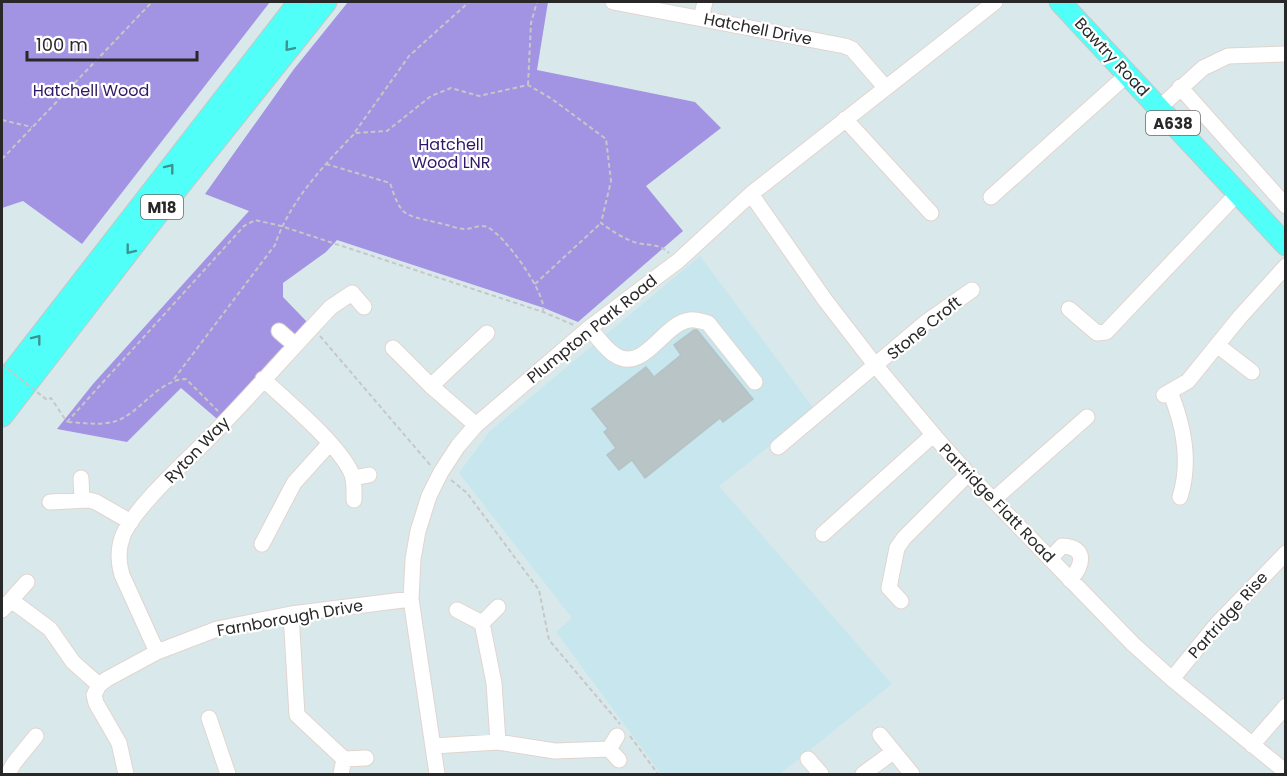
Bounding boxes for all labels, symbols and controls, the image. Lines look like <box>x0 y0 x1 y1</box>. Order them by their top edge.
street label: Hatchell Drive <box>702 7 814 51</box>
street label: Bawtry Road <box>1069 12 1155 102</box>
scale bar <box>27 24 196 62</box>
text: 100 m <box>36 32 88 57</box>
one-way arrow <box>285 40 296 51</box>
park label: Hatchell Wood <box>33 79 149 102</box>
road number: A638 <box>1146 111 1200 135</box>
park label: Hatchell Wood LNR <box>411 133 491 174</box>
one-way arrow <box>162 164 173 175</box>
road number: M18 <box>141 195 183 219</box>
one-way arrow <box>126 243 137 254</box>
street label: Plumpton Park Road <box>522 269 662 389</box>
street label: Stone Croft <box>882 291 966 365</box>
one-way arrow <box>30 334 41 345</box>
street label: Ryton Way <box>159 412 235 488</box>
street label: Partridge Flatt Road <box>934 438 1060 568</box>
street label: Partridge Rise <box>1183 567 1273 663</box>
street label: Farnborough Drive <box>215 594 365 642</box>

